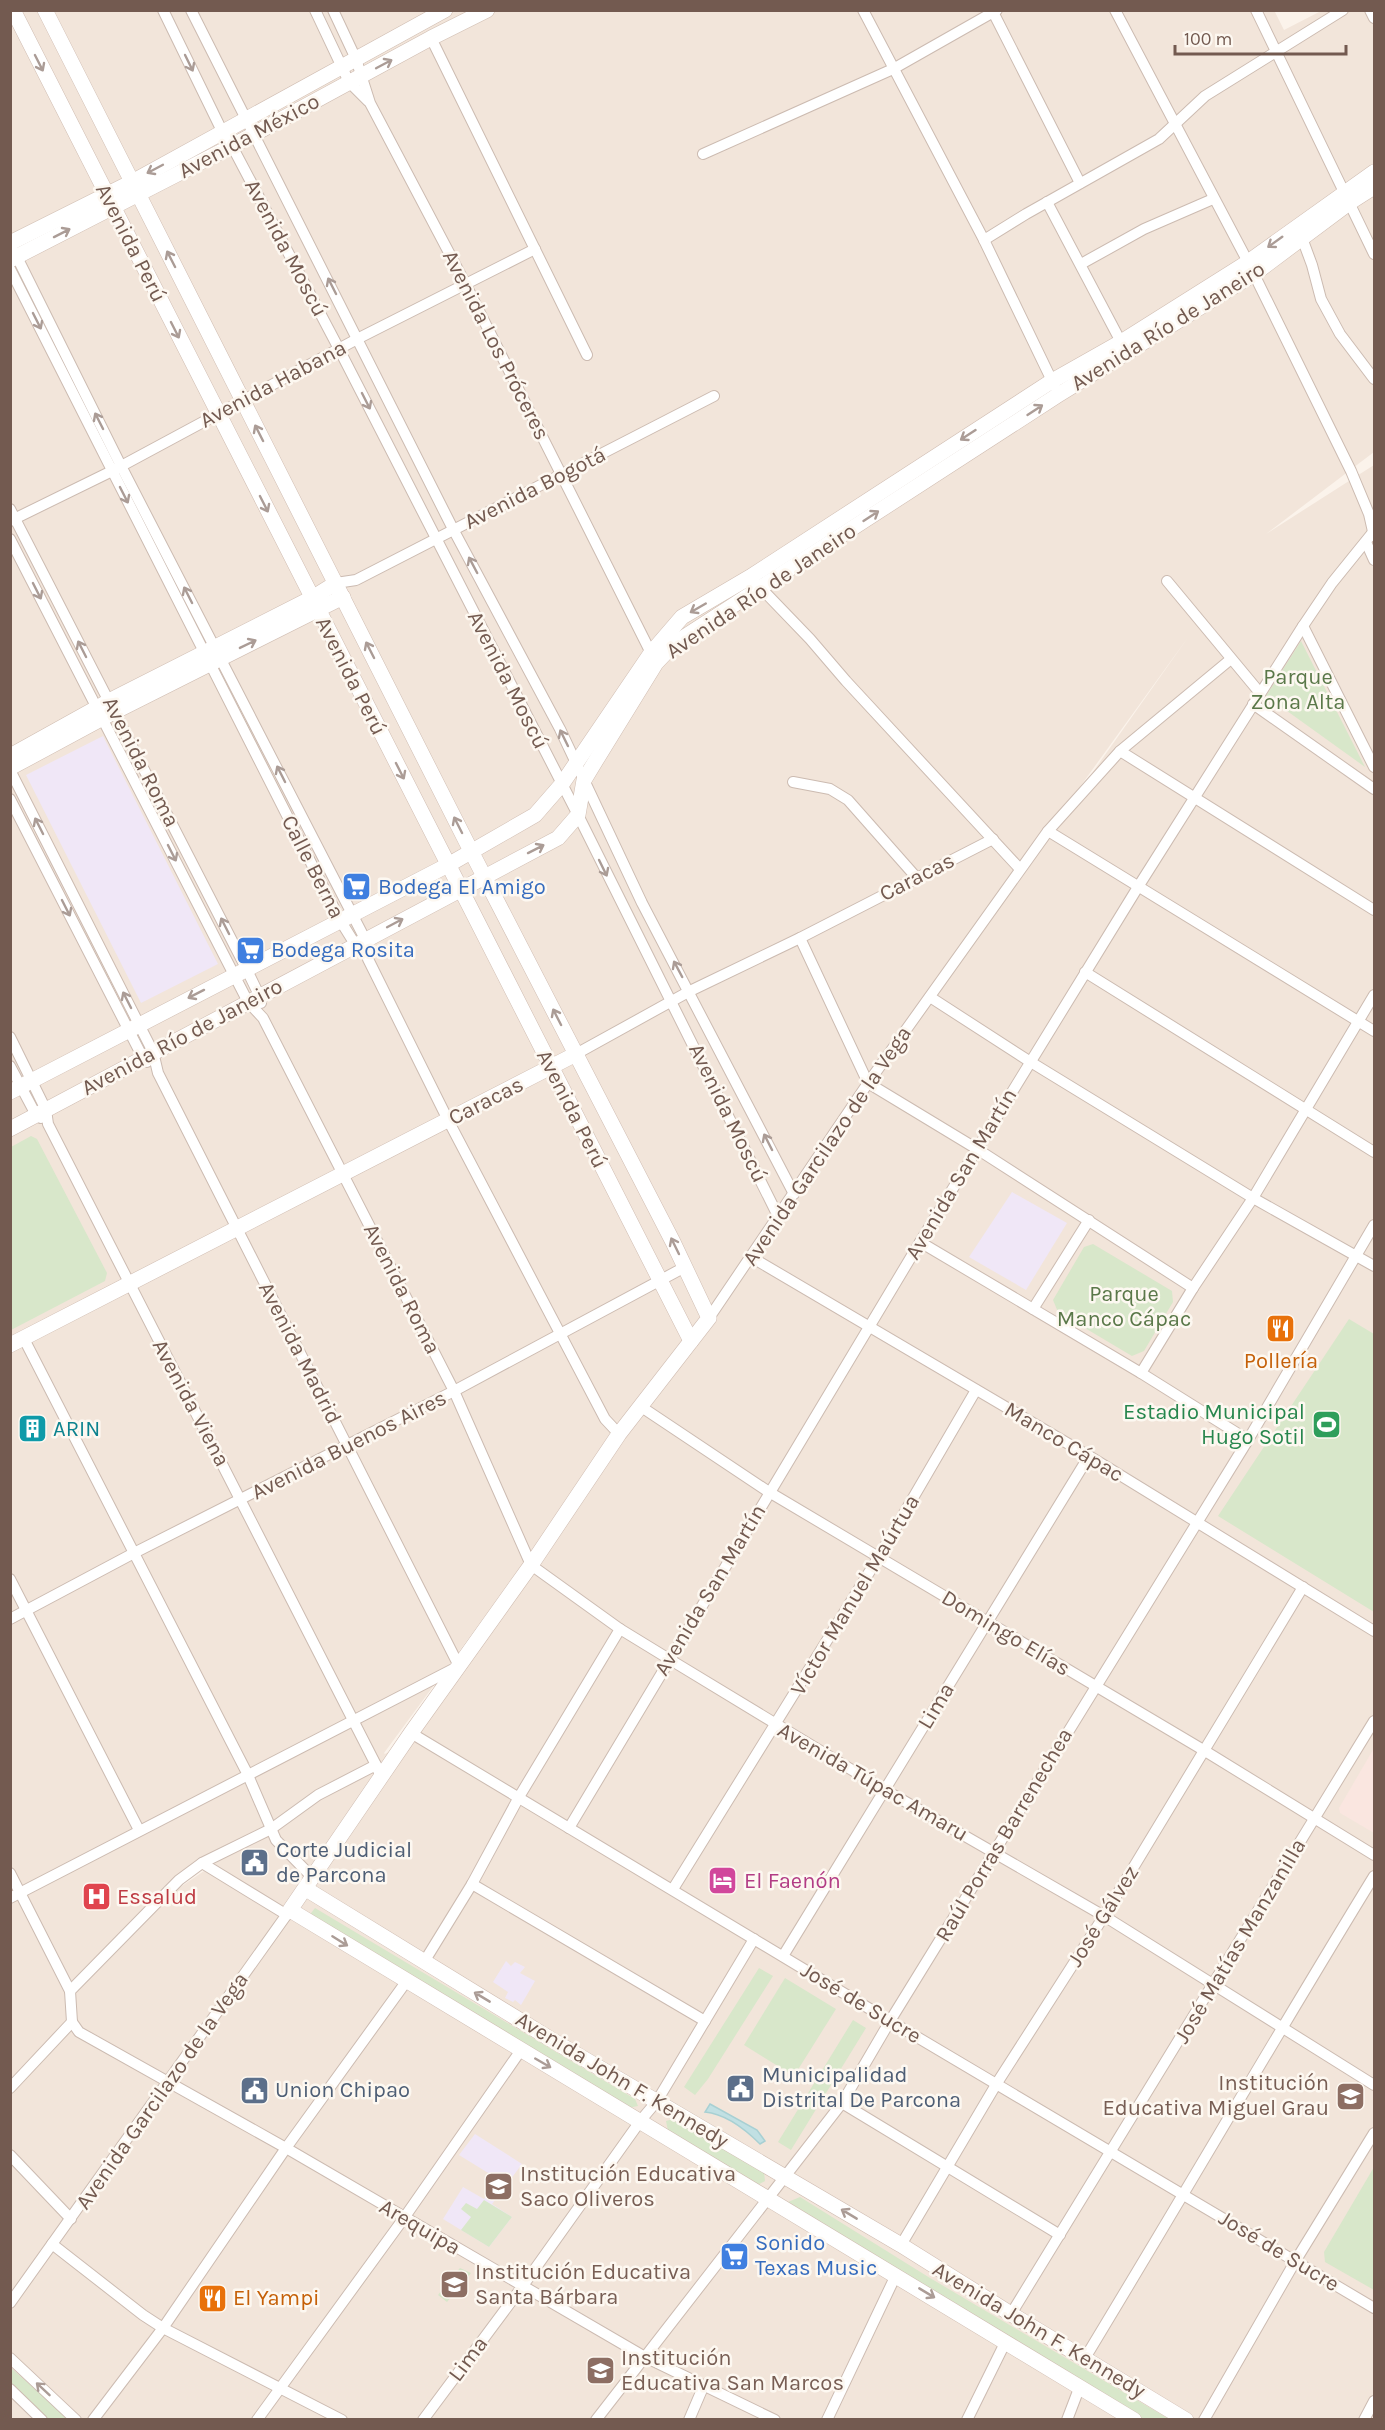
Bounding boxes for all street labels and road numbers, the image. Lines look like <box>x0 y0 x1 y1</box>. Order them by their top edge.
street label: Avenida México <box>174 88 324 184</box>
street label: Avenida Moscú <box>239 175 333 321</box>
street label: Avenida Perú <box>90 179 172 307</box>
street label: Avenida Los Próceres <box>437 246 555 444</box>
street label: Avenida Río de Janeiro <box>1066 256 1270 396</box>
street label: Avenida Habana <box>195 334 351 434</box>
street label: Avenida Bogotá <box>460 441 610 535</box>
street label: Avenida Río de Janeiro <box>661 518 861 664</box>
street label: Avenida Moscú <box>462 607 554 753</box>
street label: Avenida Perú <box>310 612 392 740</box>
street label: Avenida Roma <box>97 692 185 832</box>
street label: Calle Berna <box>276 811 350 923</box>
street label: Caracas <box>875 847 959 907</box>
street label: Avenida Río de Janeiro <box>77 973 287 1101</box>
street label: Avenida Garcilazo de la Vega <box>737 1021 917 1271</box>
street label: Avenida Moscú <box>683 1039 773 1187</box>
street label: Avenida Perú <box>531 1045 613 1173</box>
street label: Caracas <box>444 1071 528 1131</box>
street label: Avenida San Martín <box>900 1084 1022 1264</box>
street label: Avenida Roma <box>358 1219 446 1359</box>
street label: Avenida Madrid <box>253 1278 347 1428</box>
street label: Avenida Viena <box>147 1335 235 1471</box>
street label: Avenida Buenos Aires <box>247 1385 451 1505</box>
street label: Manco Cápac <box>1000 1396 1128 1488</box>
street label: Víctor Manuel Maúrtua <box>785 1490 925 1700</box>
street label: Avenida San Martín <box>649 1500 771 1680</box>
street label: Domingo Elías <box>937 1584 1075 1682</box>
street label: Lima <box>912 1678 960 1734</box>
street label: Avenida Túpac Amaru <box>773 1717 973 1847</box>
street label: Raúl Porras Barrenechea <box>930 1723 1078 1947</box>
street label: José Matías Manzanilla <box>1169 1834 1311 2048</box>
street label: José Gálvez <box>1062 1861 1144 1971</box>
street label: José de Sucre <box>796 1957 926 2049</box>
street label: Avenida Garcilazo de la Vega <box>70 1967 254 2215</box>
street label: Avenida John F. Kennedy <box>511 2006 733 2154</box>
street label: Arequipa <box>375 2193 465 2261</box>
street label: José de Sucre <box>1214 2205 1344 2297</box>
street label: Avenida John F. Kennedy <box>928 2256 1150 2404</box>
street label: Lima <box>443 2331 493 2387</box>

